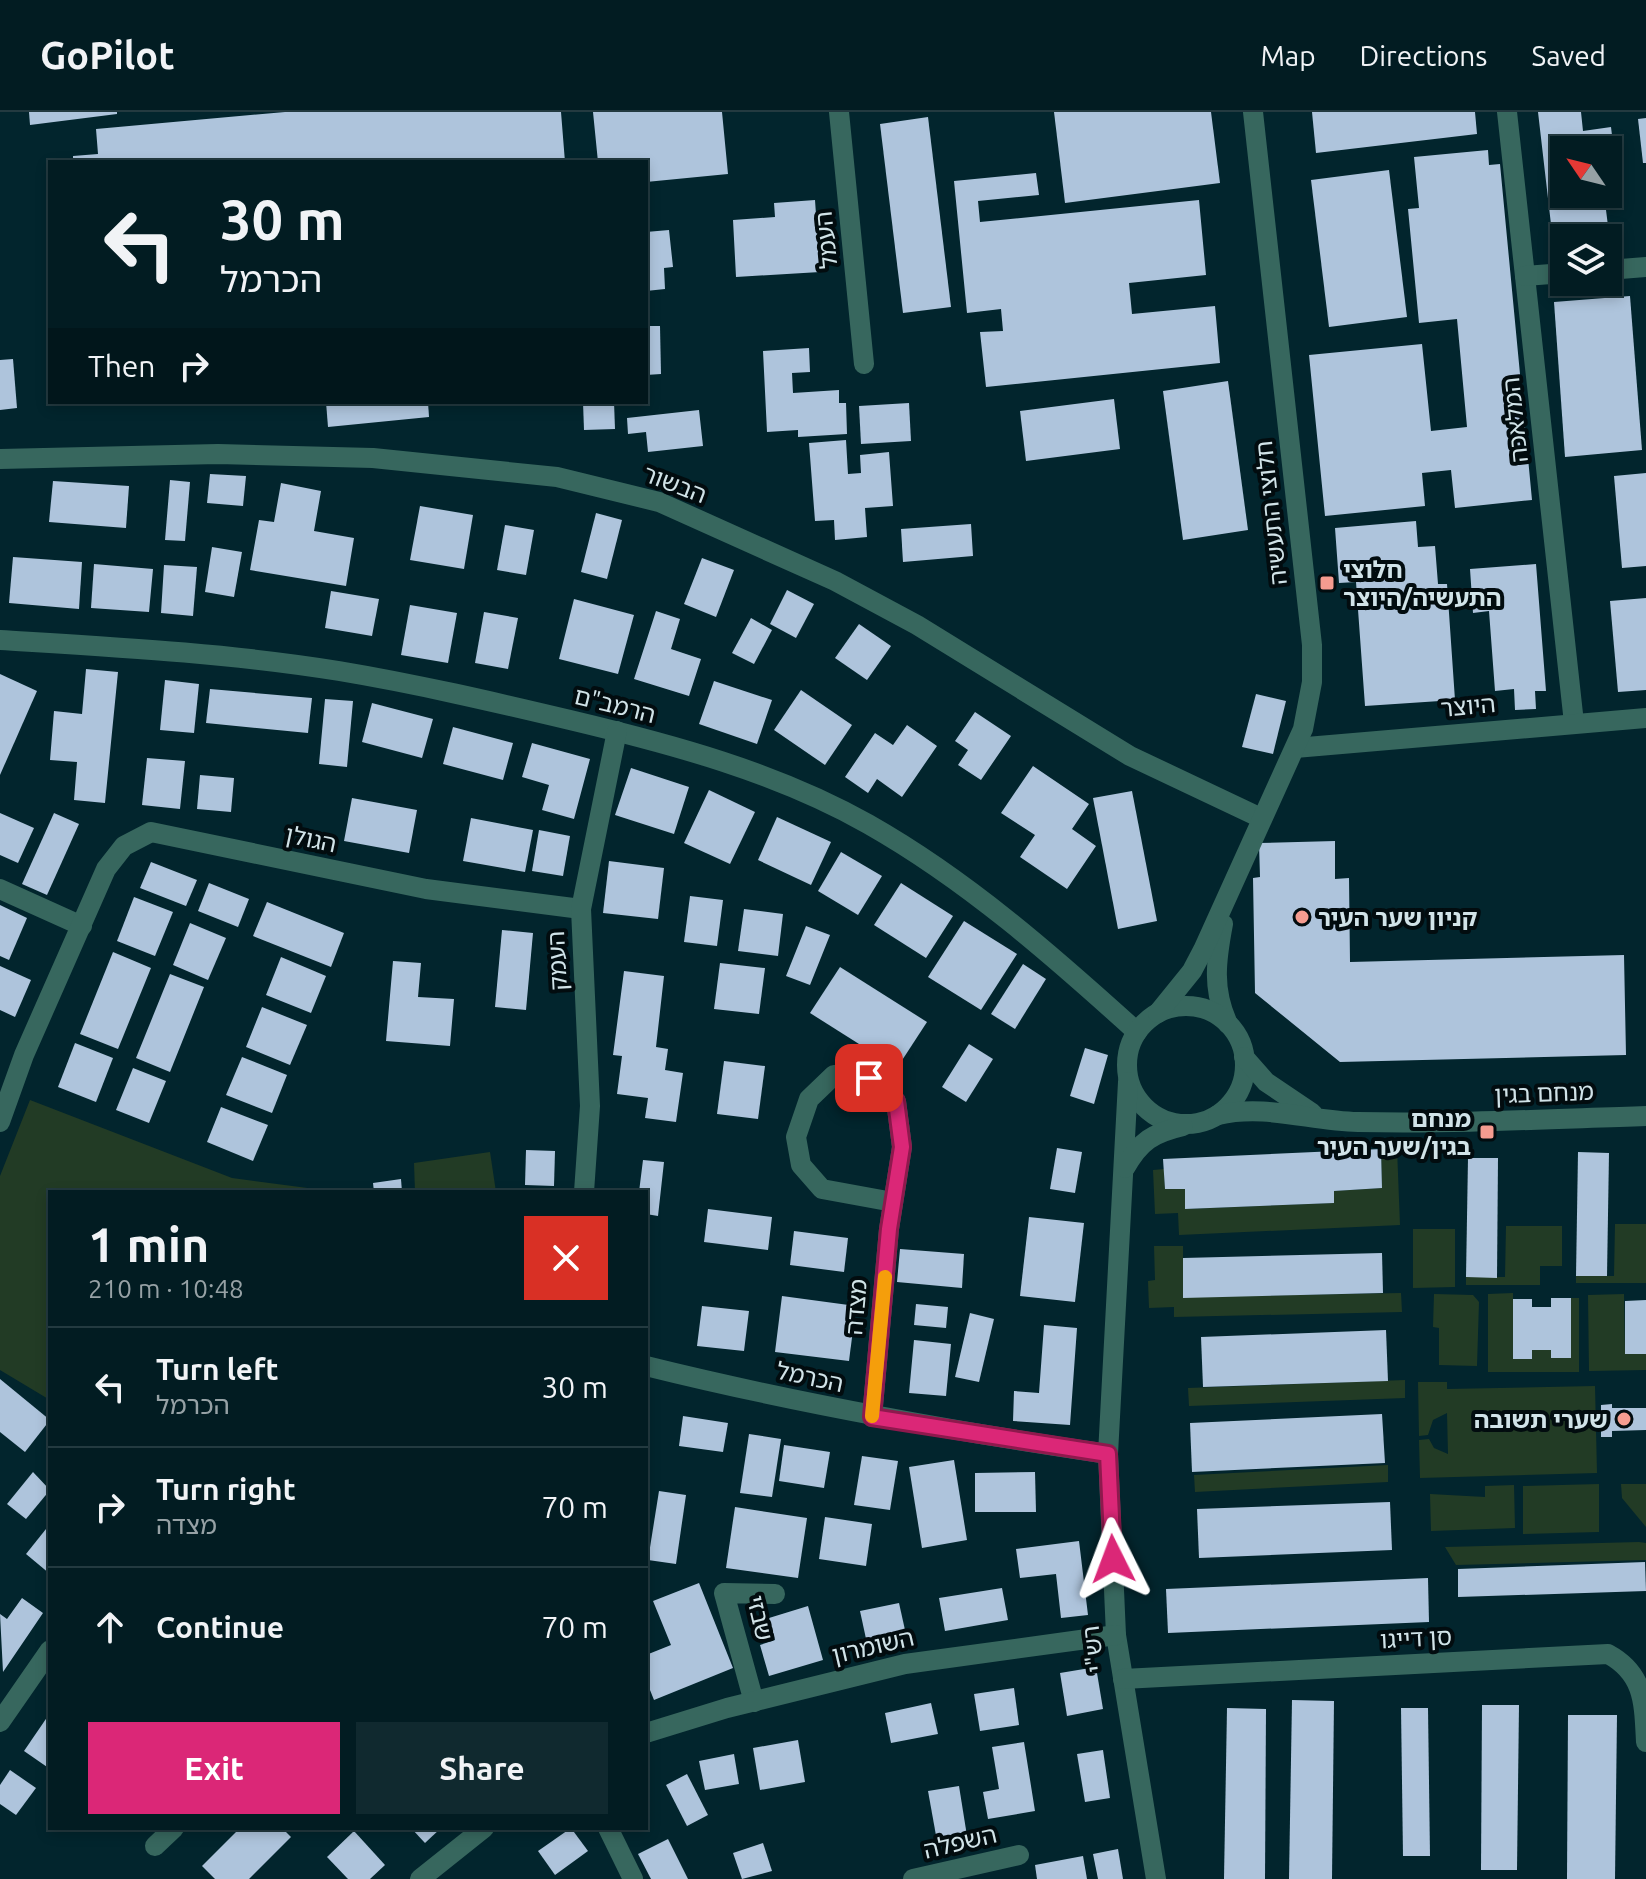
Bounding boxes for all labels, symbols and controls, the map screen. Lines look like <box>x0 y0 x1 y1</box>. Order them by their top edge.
text: GoPilot <box>40 34 175 76</box>
text: Map <box>1260 40 1316 71</box>
text: Directions <box>1360 40 1487 71</box>
text: Saved <box>1531 40 1606 71</box>
north arrow <box>1550 136 1622 208</box>
map controls <box>1550 136 1622 296</box>
text: 30 m <box>220 188 345 251</box>
icon: left <box>88 192 192 296</box>
street label: העמל <box>810 210 842 270</box>
button: layers <box>1550 224 1622 296</box>
text: הכרמל <box>220 258 322 299</box>
icon: right <box>172 344 216 388</box>
text: Then <box>88 349 156 383</box>
street label: המלאכה <box>1497 376 1533 464</box>
street label: חלוצי התעשיה <box>1250 439 1292 587</box>
street label: הבשור <box>639 460 711 508</box>
place label: חלוצי התעשיה/היוצר <box>1343 556 1502 611</box>
marker: חלוצי התעשיה/היוצר <box>1318 574 1336 592</box>
street label: הרמב"ם <box>571 682 659 728</box>
street label: היוצר <box>1439 690 1497 722</box>
street label: הגולן <box>283 820 339 858</box>
place label: קניון שער העיר <box>1318 904 1478 931</box>
marker: קניון שער העיר <box>1293 908 1311 926</box>
street label: העמק <box>542 930 572 992</box>
pin <box>835 1044 903 1112</box>
icon: arrive <box>847 1056 891 1100</box>
street label: מנחם בגין <box>1494 1078 1594 1108</box>
place label: מנחם בגין/שער העיר <box>1317 1105 1471 1160</box>
marker: מנחם בגין/שער העיר <box>1478 1123 1496 1141</box>
button: close <box>524 1216 608 1300</box>
text: 1 min <box>88 1217 209 1271</box>
text: 210 m · 10:48 <box>88 1274 244 1303</box>
street label: מצדה <box>840 1278 872 1336</box>
text: Turn left <box>156 1352 278 1386</box>
street label: הכרמל <box>774 1357 846 1397</box>
icon: left <box>88 1365 132 1409</box>
text: 30 m <box>541 1370 608 1404</box>
text: הכרמל <box>156 1390 230 1419</box>
place label: שערי תשובה <box>1474 1406 1608 1433</box>
marker: שערי תשובה <box>1615 1410 1633 1428</box>
text: Turn right <box>156 1472 296 1506</box>
icon: right <box>88 1485 132 1529</box>
text: 70 m <box>541 1490 608 1524</box>
text: מצדה <box>156 1510 217 1539</box>
position arrow <box>1071 1517 1155 1601</box>
street label: שבזי <box>742 1593 778 1643</box>
icon: ahead <box>88 1605 132 1649</box>
text: Continue <box>156 1610 284 1644</box>
text: 70 m <box>541 1610 608 1644</box>
street label: השומרון <box>829 1623 917 1669</box>
street label: סן דייגו <box>1379 1623 1453 1653</box>
street label: רש"י <box>1077 1624 1109 1674</box>
button: Exit <box>88 1722 340 1814</box>
button: Share <box>356 1722 608 1814</box>
street label: השפלה <box>921 1820 999 1864</box>

